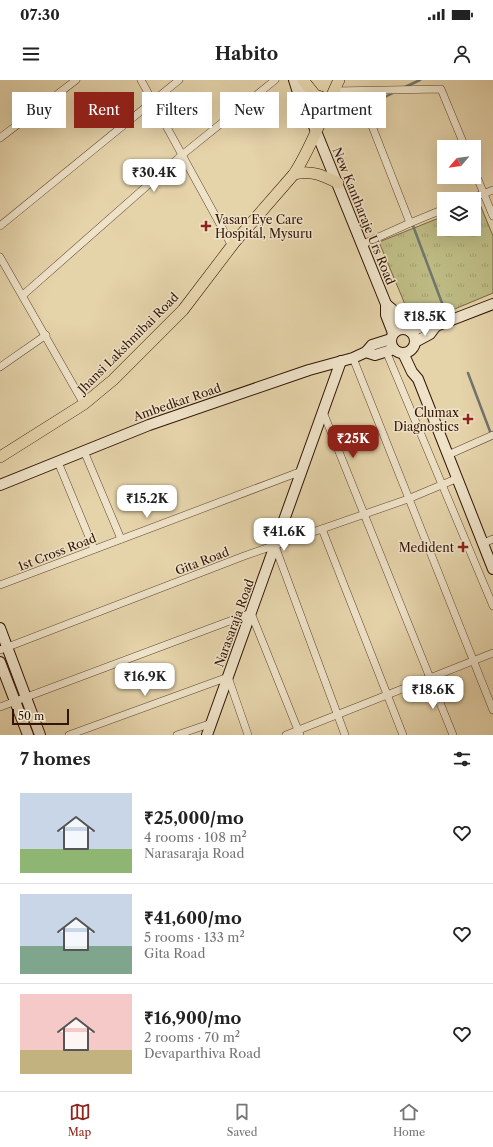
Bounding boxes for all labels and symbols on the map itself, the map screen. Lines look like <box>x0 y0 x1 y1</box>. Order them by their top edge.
north arrow <box>437 140 481 184</box>
street label: New Kantharaje Urs Road <box>330 145 399 288</box>
pin: ₹30.4K <box>121 159 187 193</box>
place label: Vasan Eye Care Hospital, Mysuru <box>214 212 313 241</box>
marker: Vasan Eye Care Hospital, Mysuru <box>200 220 212 232</box>
street label: Jhansi Lakshmibai Road <box>73 289 182 398</box>
pin: ₹18.5K <box>392 303 458 337</box>
street label: Ambedkar Road <box>130 380 224 424</box>
place label: Clumax Diagnostics <box>394 405 459 434</box>
marker: Clumax Diagnostics <box>462 413 474 425</box>
pin: ₹25K <box>329 425 377 459</box>
pin: ₹15.2K <box>114 485 180 519</box>
pin: ₹41.6K <box>251 518 317 552</box>
street label: 1st Cross Road <box>16 530 99 574</box>
place label: Medident <box>399 540 455 555</box>
marker: Medident <box>457 541 469 553</box>
street label: Gita Road <box>173 544 232 578</box>
street label: Narasaraja Road <box>211 576 257 669</box>
pin: ₹16.9K <box>112 663 178 697</box>
pin: ₹18.6K <box>400 676 466 710</box>
scale bar <box>12 707 69 726</box>

